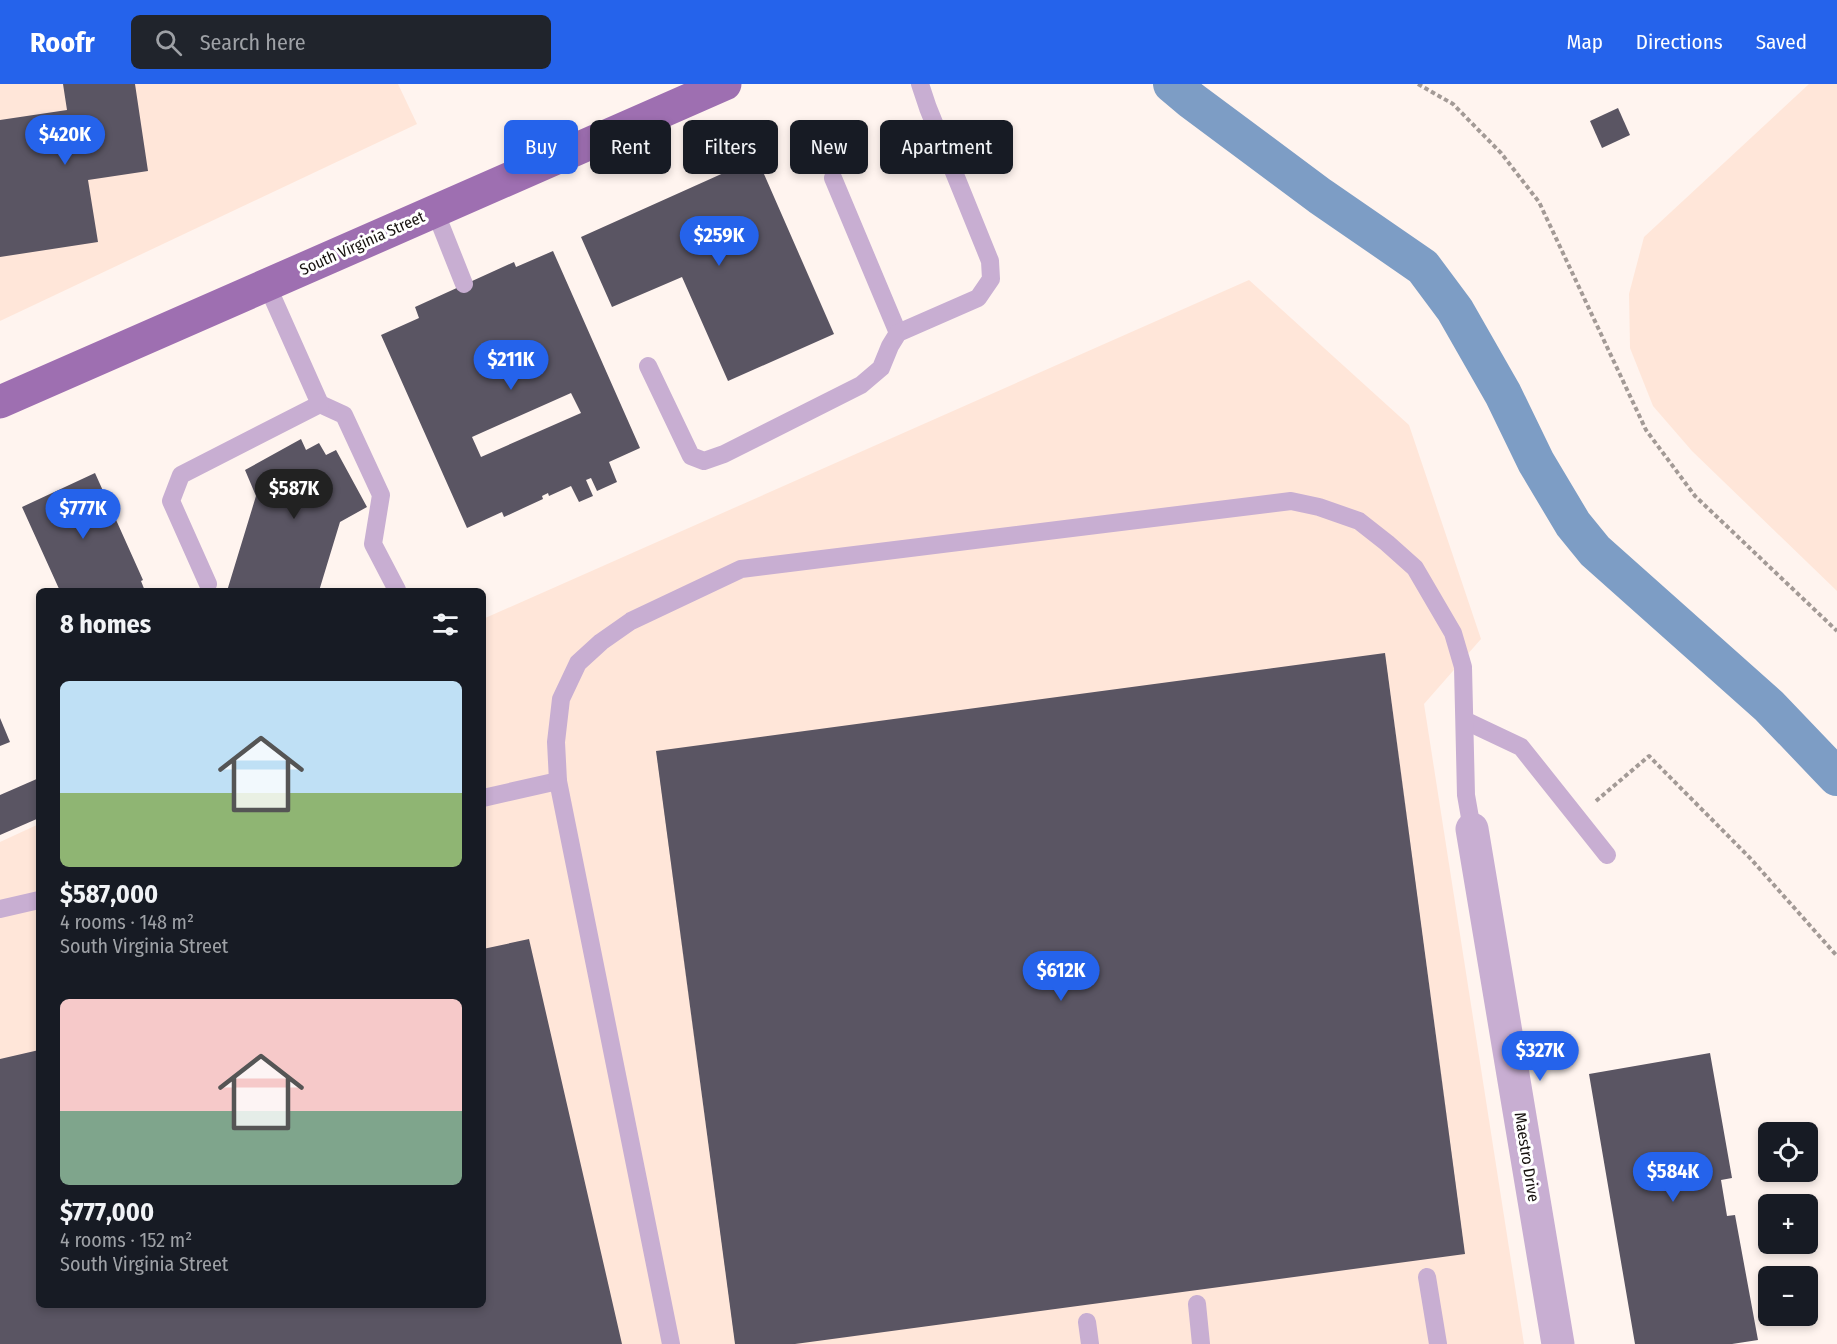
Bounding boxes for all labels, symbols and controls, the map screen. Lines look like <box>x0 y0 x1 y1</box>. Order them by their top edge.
search box <box>131 15 551 69</box>
text: Roofr <box>30 26 95 59</box>
icon: search <box>152 26 185 59</box>
text: Search here <box>200 29 306 56</box>
text: Map <box>1566 29 1603 55</box>
text: Directions <box>1636 29 1723 55</box>
text: Saved <box>1756 29 1807 55</box>
pin: $420K <box>23 115 107 166</box>
chip: Buy <box>504 120 578 174</box>
chip: Rent <box>590 120 671 174</box>
chip: Filters <box>683 120 778 174</box>
chip: New <box>790 120 868 174</box>
chip: Apartment <box>880 120 1013 174</box>
text: $420K <box>39 122 91 146</box>
street label: South Virginia Street <box>297 207 428 279</box>
pin: $259K <box>677 216 761 267</box>
text: $259K <box>694 223 744 247</box>
pin: $211K <box>469 340 553 391</box>
text: $211K <box>488 347 534 371</box>
pin: $587K <box>252 469 336 520</box>
text: $587K <box>269 476 319 500</box>
pin: $777K <box>41 489 125 540</box>
text: $777K <box>60 496 107 520</box>
icon: filters <box>429 608 462 641</box>
text: 8 homes <box>60 609 151 640</box>
icon: home <box>207 720 315 828</box>
text: $587,000 <box>60 879 158 910</box>
text: 4 rooms · 148 m² <box>60 910 194 934</box>
text: South Virginia Street <box>60 934 228 958</box>
pin: $612K <box>1019 951 1103 1002</box>
text: $612K <box>1037 958 1085 982</box>
pin: $327K <box>1498 1031 1582 1082</box>
icon: home <box>207 1038 315 1146</box>
text: $327K <box>1516 1038 1564 1062</box>
street label: Maestro Drive <box>1511 1111 1543 1203</box>
map controls <box>1758 1122 1818 1326</box>
button: locate <box>1758 1122 1818 1182</box>
pin: $584K <box>1631 1152 1715 1203</box>
text: $584K <box>1647 1159 1699 1183</box>
button: + <box>1758 1194 1818 1254</box>
text: $777,000 <box>60 1197 154 1228</box>
text: 4 rooms · 152 m² <box>60 1228 192 1252</box>
text: South Virginia Street <box>60 1252 228 1276</box>
button: − <box>1758 1266 1818 1326</box>

